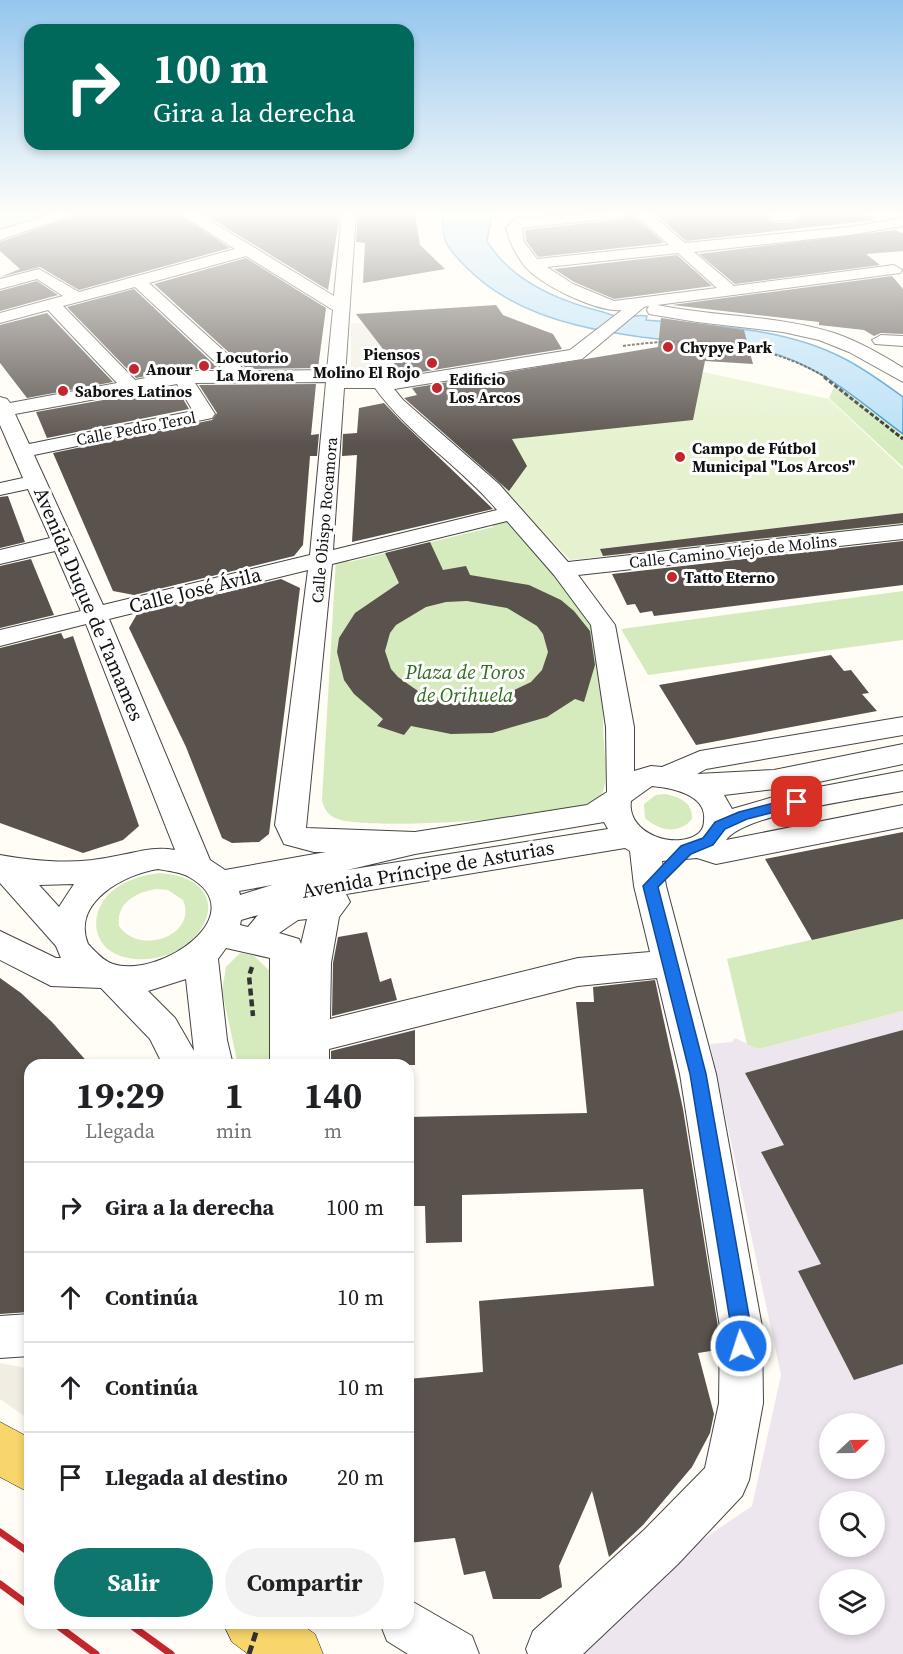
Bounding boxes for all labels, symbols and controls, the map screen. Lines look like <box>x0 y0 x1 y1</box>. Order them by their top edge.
text: 100 m <box>153 39 268 97</box>
icon: right <box>54 48 132 126</box>
text: Gira a la derecha <box>153 94 355 131</box>
place label: Chypye Park <box>680 336 772 358</box>
marker: Chypye Park <box>661 340 675 354</box>
place label: Piensos Molino El Rojo <box>313 343 420 383</box>
place label: Locutorio La Morena <box>216 346 294 386</box>
marker: Piensos Molino El Rojo <box>425 356 439 370</box>
place label: Anour <box>146 358 193 380</box>
marker: Locutorio La Morena <box>197 359 211 373</box>
marker: Anour <box>127 362 141 376</box>
place label: Edificio Los Arcos <box>449 368 520 408</box>
place label: Sabores Latinos <box>75 380 192 402</box>
marker: Edificio Los Arcos <box>430 381 444 395</box>
marker: Sabores Latinos <box>56 384 70 398</box>
street label: Calle Pedro Terol <box>74 406 198 450</box>
street label: Calle Obispo Rocamora <box>306 435 342 604</box>
place label: Campo de Fútbol Municipal "Los Arcos" <box>692 437 855 477</box>
marker: Campo de Fútbol Municipal "Los Arcos" <box>673 450 687 464</box>
street label: Avenida Duque de Tamames <box>27 483 151 725</box>
street label: Calle Camino Viejo de Molins <box>628 529 838 573</box>
street label: Calle José Ávila <box>126 560 265 620</box>
place label: Tatto Eterno <box>684 566 775 588</box>
marker: Tatto Eterno <box>665 570 679 584</box>
park label: Plaza de Toros de Orihuela <box>404 658 526 709</box>
pin <box>771 776 822 827</box>
icon: arrive <box>780 785 813 818</box>
street label: Avenida Príncipe de Asturias <box>300 833 556 905</box>
text: 19:29 <box>76 1071 164 1120</box>
text: 1 <box>224 1071 244 1120</box>
text: 140 <box>304 1071 362 1120</box>
text: Llegada <box>85 1117 155 1145</box>
text: min <box>216 1117 252 1145</box>
text: m <box>324 1117 342 1145</box>
icon: right <box>54 1191 87 1224</box>
text: Gira a la derecha <box>105 1192 274 1222</box>
text: 100 m <box>326 1192 384 1222</box>
icon: ahead <box>54 1281 87 1314</box>
text: Continúa <box>105 1282 198 1312</box>
text: 10 m <box>337 1282 384 1312</box>
position arrow <box>709 1314 773 1378</box>
icon: ahead <box>54 1371 87 1404</box>
text: Continúa <box>105 1372 198 1402</box>
text: 10 m <box>337 1372 384 1402</box>
north arrow <box>819 1413 885 1479</box>
map controls <box>819 1413 885 1635</box>
icon: arrive <box>54 1461 87 1494</box>
text: Llegada al destino <box>105 1462 288 1492</box>
text: 20 m <box>337 1462 384 1492</box>
button: search <box>819 1491 885 1557</box>
button: Salir <box>54 1548 213 1617</box>
button: Compartir <box>225 1548 384 1617</box>
button: layers <box>819 1569 885 1635</box>

